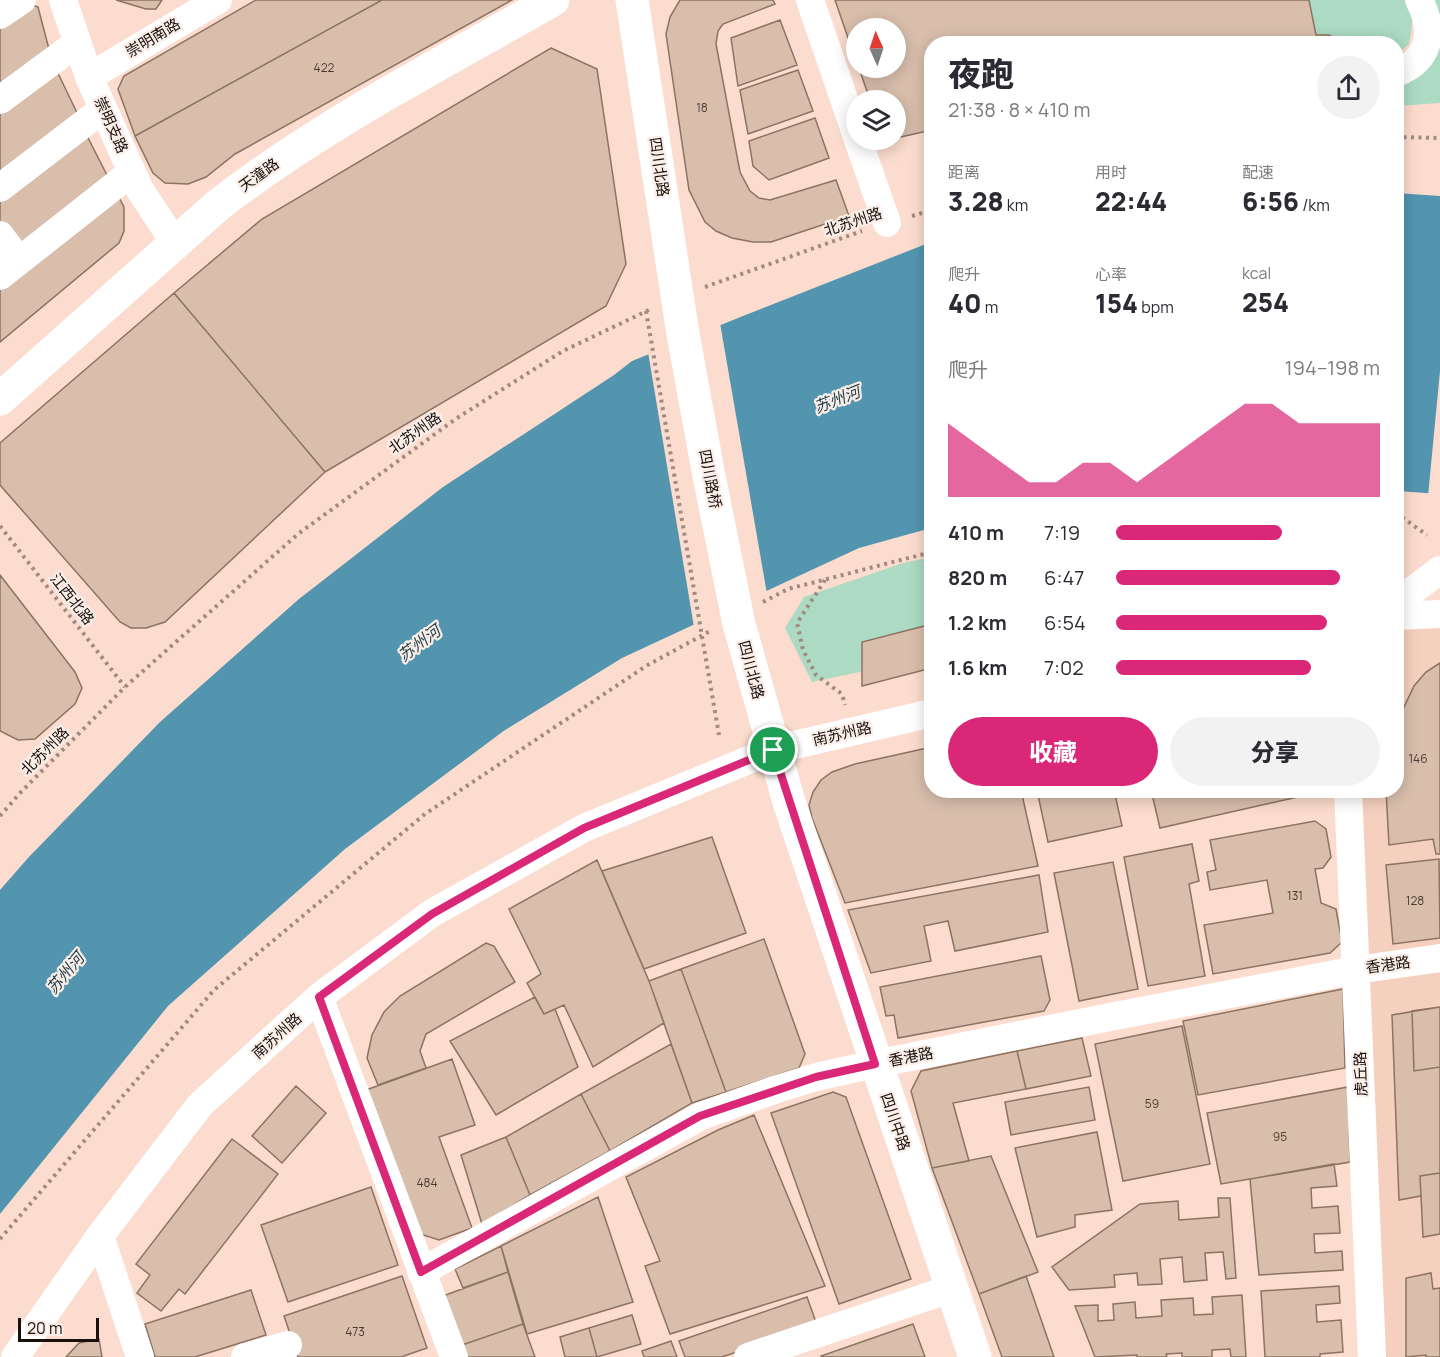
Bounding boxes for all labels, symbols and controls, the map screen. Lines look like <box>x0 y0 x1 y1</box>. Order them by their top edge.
street label: 崇明南路 <box>122 13 184 62</box>
north arrow <box>846 18 906 78</box>
map controls <box>846 18 906 150</box>
text: 夜跑 <box>948 51 1014 96</box>
button: share <box>1317 56 1380 119</box>
house number: 422 <box>314 59 335 76</box>
button: layers <box>846 90 906 150</box>
street label: 崇明支路 <box>90 93 133 156</box>
text: 21:38 · 8 × 410 m <box>948 96 1091 123</box>
house number: 18 <box>696 99 708 116</box>
street label: 四川北路 <box>645 136 674 198</box>
street label: 天潼路 <box>234 153 283 196</box>
text: 距离 <box>948 161 980 183</box>
text: 用时 <box>1095 161 1127 183</box>
text: 配速 <box>1242 161 1274 183</box>
text: 3.28 <box>948 183 1004 219</box>
text: 22:44 <box>1095 183 1167 219</box>
text: 6:56 <box>1242 183 1299 219</box>
text: km <box>1004 194 1028 216</box>
text: /km <box>1299 194 1330 216</box>
street label: 北苏州路 <box>821 202 885 241</box>
text: kcal <box>1242 262 1271 284</box>
text: 爬升 <box>948 263 980 285</box>
text: 心率 <box>1095 263 1127 285</box>
text: 254 <box>1242 284 1289 320</box>
text: 40 <box>948 285 982 321</box>
text: 154 <box>1095 285 1138 321</box>
text: m <box>982 296 998 318</box>
text: bpm <box>1138 296 1174 318</box>
text: 194–198 m <box>1285 354 1380 381</box>
text: 爬升 <box>948 356 988 383</box>
water label: 苏州河 <box>811 379 866 418</box>
street label: 北苏州路 <box>384 407 445 458</box>
street label: 四川路桥 <box>694 447 727 510</box>
text: 410 m <box>948 519 1004 546</box>
text: 7:19 <box>1044 519 1080 546</box>
text: 820 m <box>948 564 1007 591</box>
text: 6:47 <box>1044 564 1084 591</box>
street label: 江西北路 <box>46 569 99 629</box>
text: 1.2 km <box>948 609 1007 636</box>
text: 6:54 <box>1044 609 1086 636</box>
water label: 苏州河 <box>393 618 447 666</box>
street label: 四川北路 <box>734 638 769 702</box>
text: 1.6 km <box>948 654 1007 681</box>
text: 7:02 <box>1044 654 1084 681</box>
street label: 南苏州路 <box>810 717 873 750</box>
button: 收藏 <box>948 717 1158 786</box>
button: 分享 <box>1170 717 1380 786</box>
street label: 北苏州路 <box>16 722 73 779</box>
pin <box>747 724 798 775</box>
icon: arrive <box>756 733 789 766</box>
house number: 146 <box>1408 750 1428 767</box>
house number: 131 <box>1287 887 1303 904</box>
house number: 128 <box>1406 892 1424 909</box>
water label: 苏州河 <box>41 945 91 998</box>
street label: 香港路 <box>1364 951 1412 978</box>
street label: 南苏州路 <box>247 1008 306 1064</box>
street label: 香港路 <box>887 1042 935 1071</box>
street label: 虎丘路 <box>1349 1051 1372 1097</box>
street label: 四川中路 <box>876 1090 915 1154</box>
house number: 59 <box>1145 1095 1159 1112</box>
house number: 95 <box>1273 1128 1287 1145</box>
house number: 484 <box>416 1174 438 1191</box>
scale bar <box>18 1315 99 1342</box>
text: 20 m <box>27 1317 63 1339</box>
house number: 473 <box>345 1323 365 1340</box>

